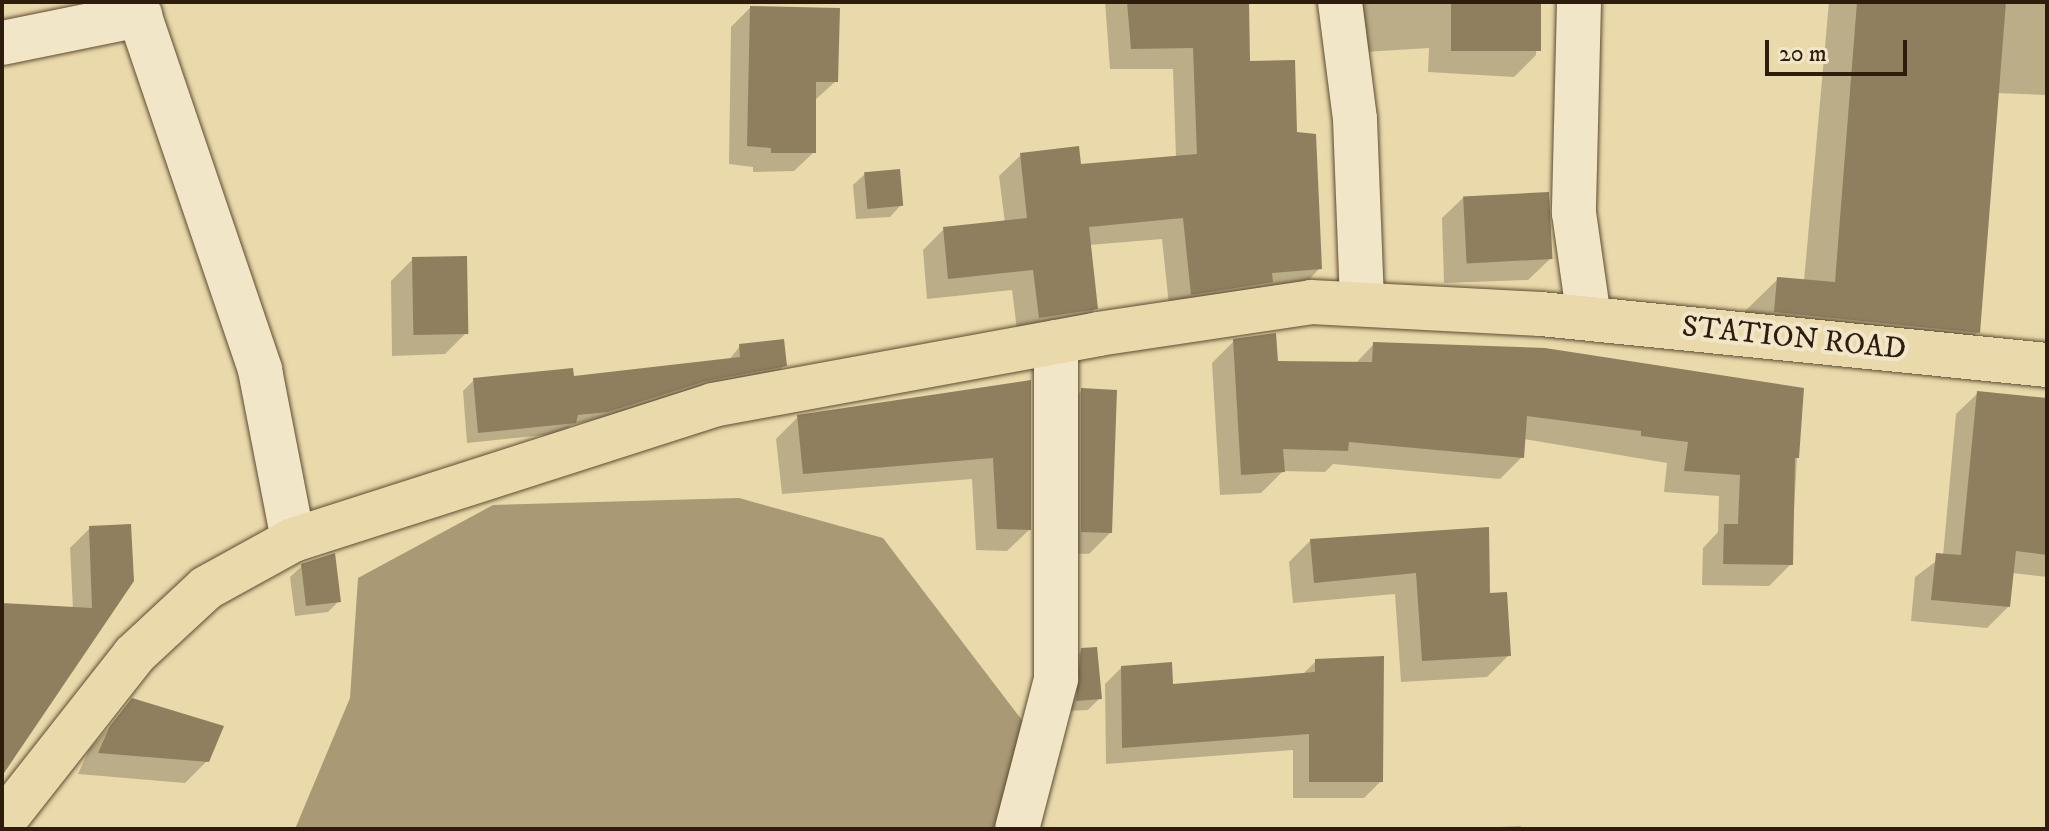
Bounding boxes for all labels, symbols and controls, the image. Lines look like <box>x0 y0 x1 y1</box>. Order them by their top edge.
scale bar <box>1769 24 1911 74</box>
text: 20 m <box>1779 39 1827 69</box>
street label: STATION ROAD <box>1680 309 1908 369</box>

